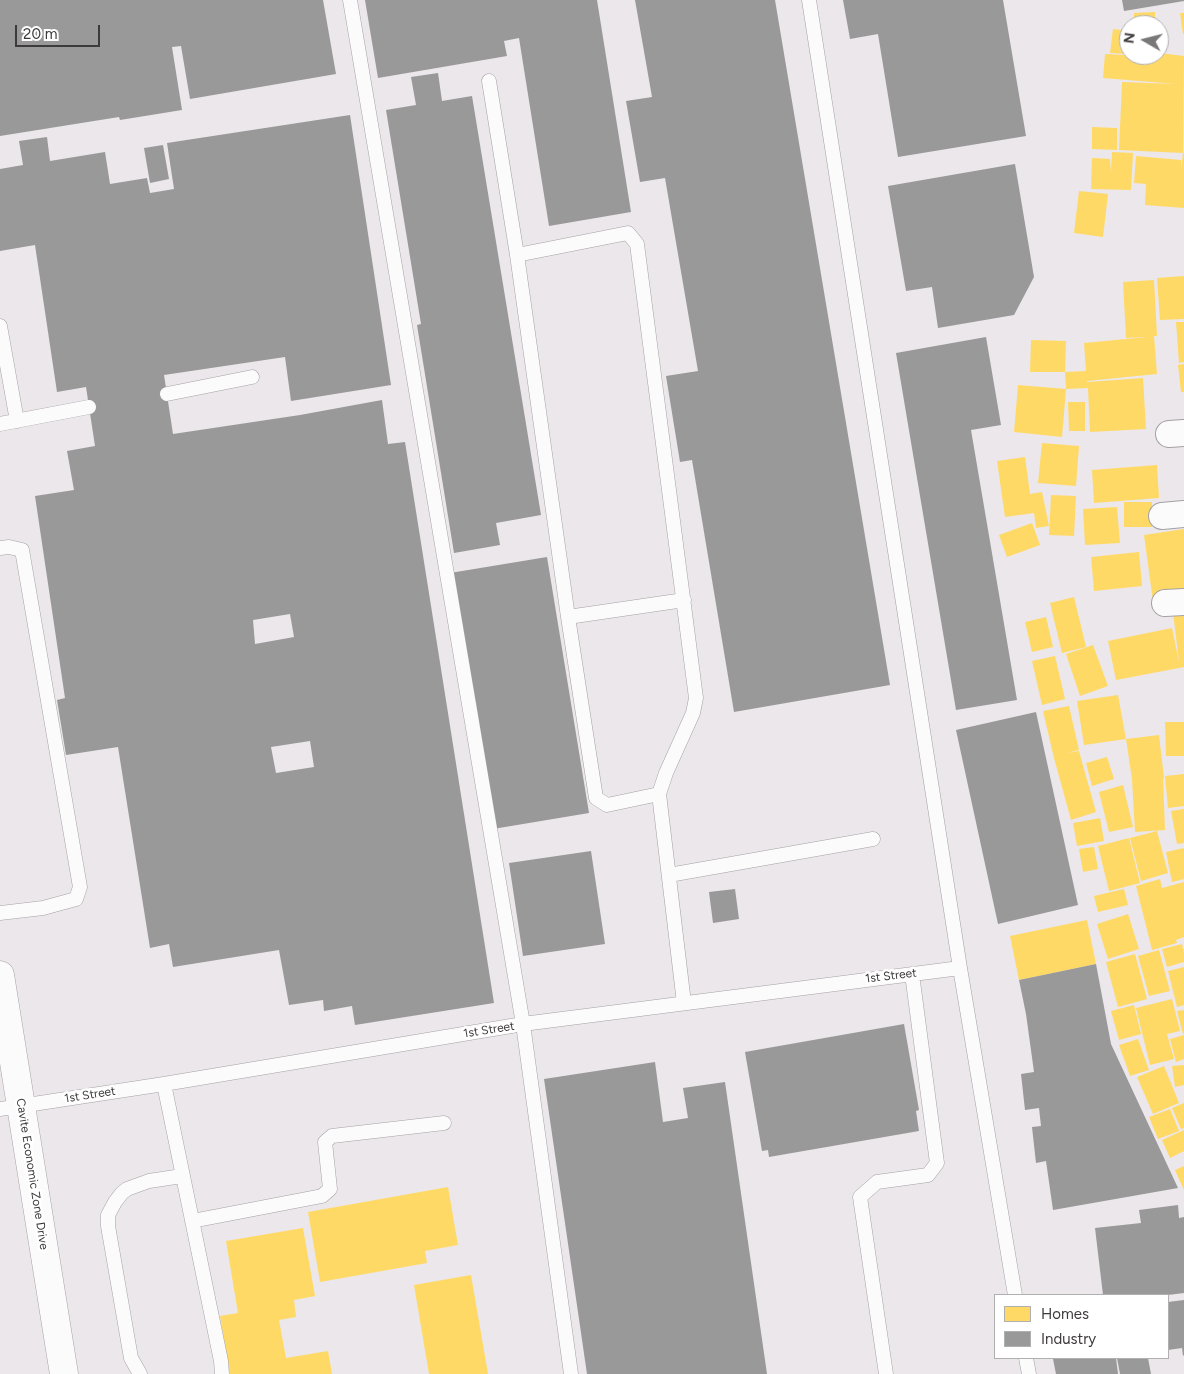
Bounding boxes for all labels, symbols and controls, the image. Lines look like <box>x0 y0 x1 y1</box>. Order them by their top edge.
scale bar <box>18 15 102 47</box>
north arrow <box>1119 15 1169 65</box>
text: 20 m <box>23 25 57 43</box>
text: N <box>1120 31 1139 45</box>
street label: 1st Street <box>864 966 918 986</box>
street label: 1st Street <box>462 1019 516 1041</box>
street label: 1st Street <box>63 1084 117 1106</box>
street label: Cavite Economic Zone Drive <box>13 1097 51 1251</box>
legend <box>994 1294 1169 1359</box>
text: Homes <box>1041 1305 1089 1323</box>
text: Industry <box>1041 1330 1096 1348</box>

